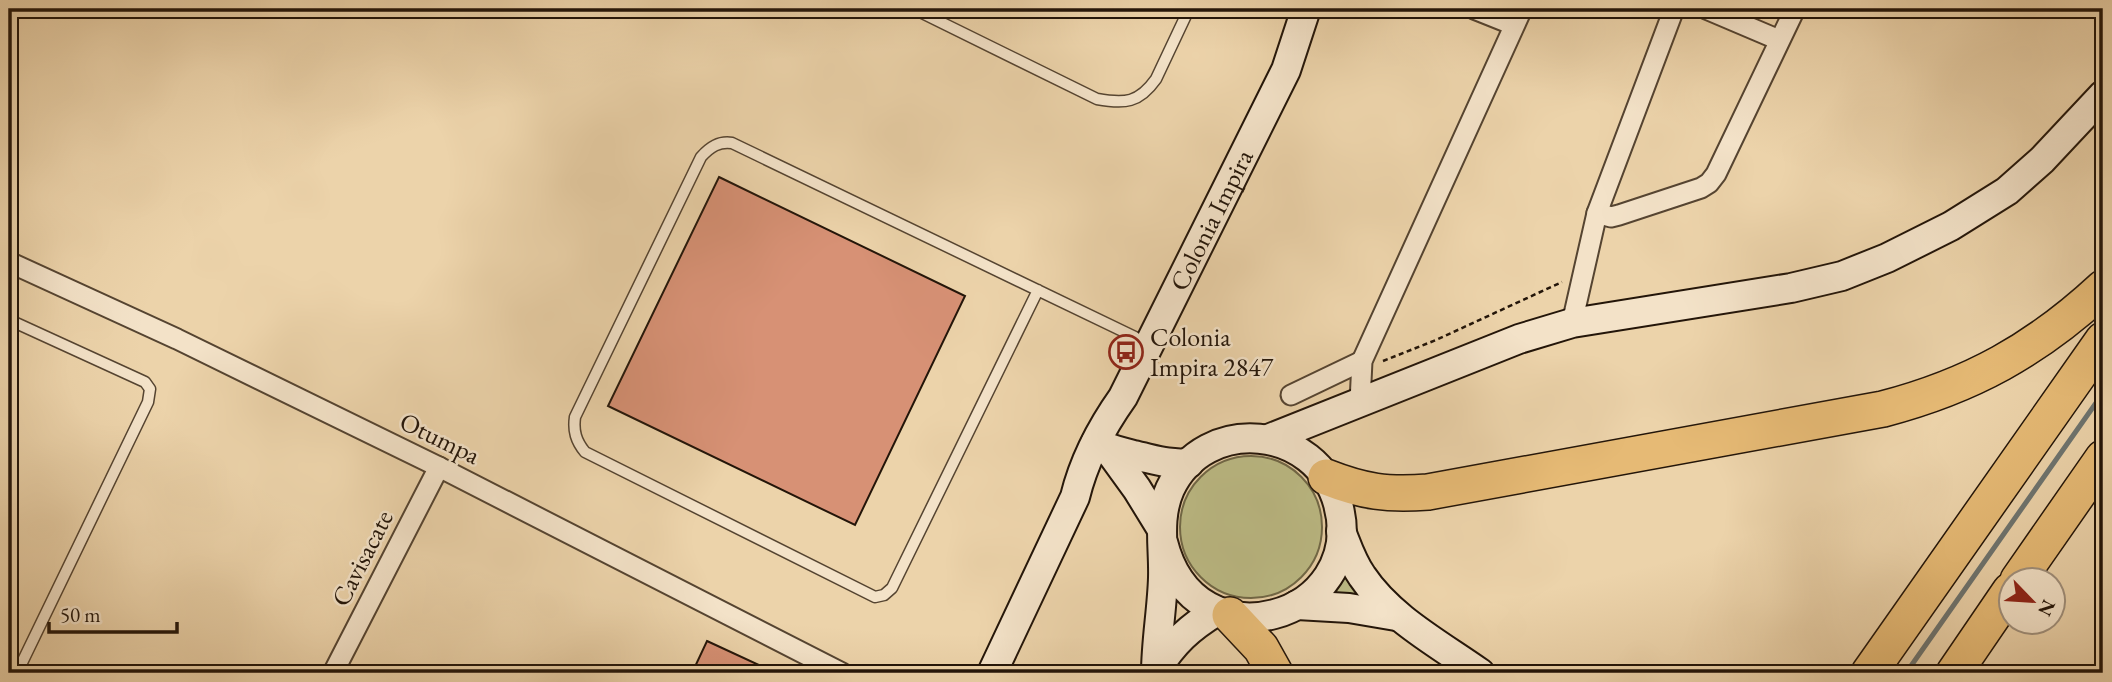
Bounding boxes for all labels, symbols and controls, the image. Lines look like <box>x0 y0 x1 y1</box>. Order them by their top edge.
street label: Colonia Impira <box>1162 143 1261 296</box>
place label: Colonia Impira 2847 <box>1150 320 1274 384</box>
bus stop icon: Colonia Impira 2847 <box>1107 333 1145 371</box>
street label: Otumpa <box>394 404 486 472</box>
street label: Cavisacate <box>323 504 401 612</box>
north arrow <box>1996 566 2066 636</box>
scale bar <box>49 591 177 635</box>
text: N <box>2032 596 2062 621</box>
text: 50 m <box>60 601 101 628</box>

